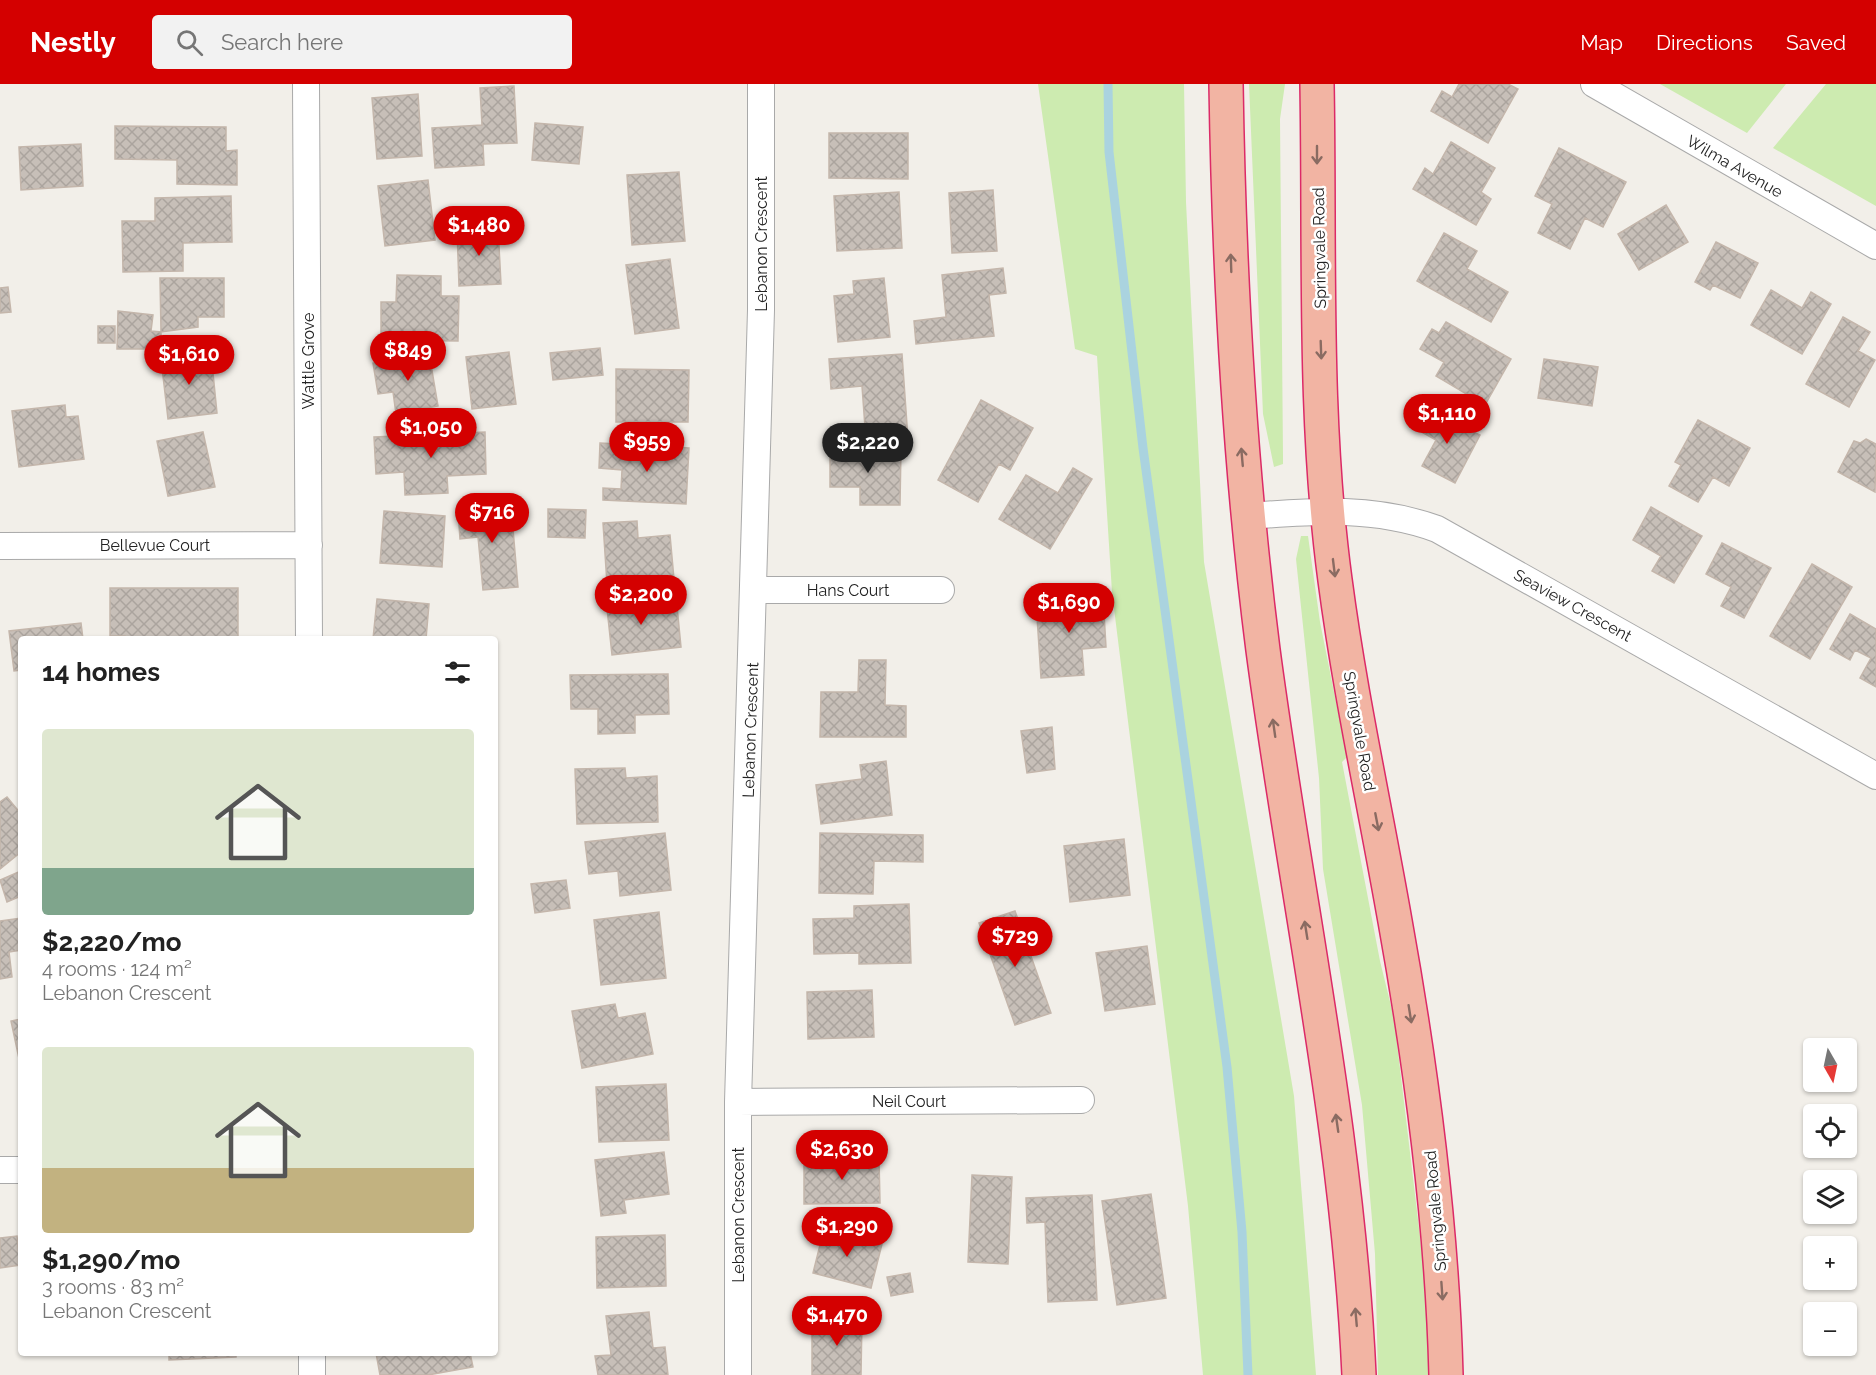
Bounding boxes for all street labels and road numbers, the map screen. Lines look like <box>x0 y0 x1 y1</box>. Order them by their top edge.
street label: Wilma Avenue <box>1683 131 1786 202</box>
street label: Lebanon Crescent <box>752 176 771 312</box>
street label: Springvale Road <box>1309 187 1330 309</box>
street label: Wattle Grove <box>299 313 318 409</box>
street label: Bellevue Court <box>100 536 211 555</box>
street label: Seaview Crescent <box>1511 565 1635 646</box>
street label: Hans Court <box>807 581 890 600</box>
street label: Lebanon Crescent <box>739 661 762 798</box>
street label: Springvale Road <box>1340 670 1379 792</box>
street label: Neil Court <box>872 1092 947 1111</box>
street label: Lebanon Crescent <box>729 1147 748 1283</box>
street label: Springvale Road <box>1421 1150 1450 1272</box>

